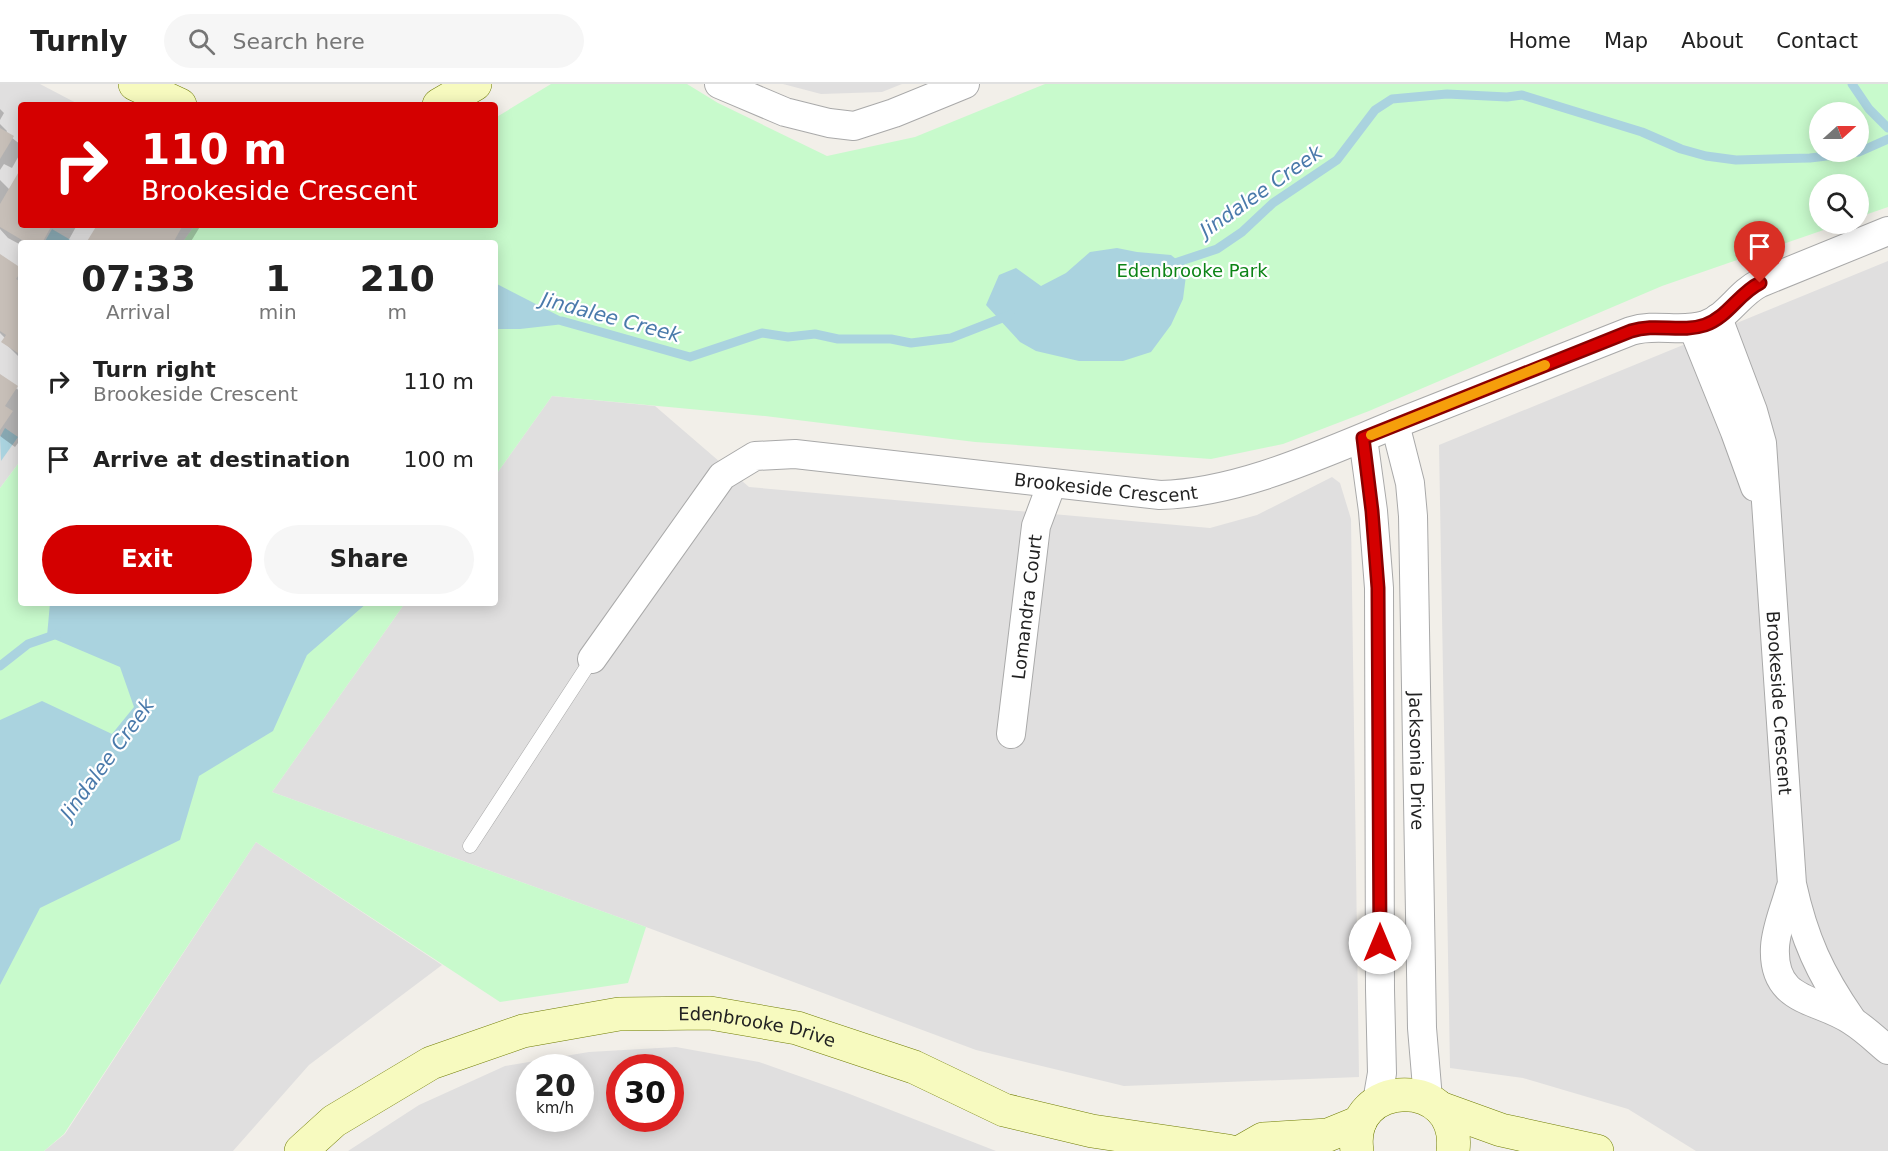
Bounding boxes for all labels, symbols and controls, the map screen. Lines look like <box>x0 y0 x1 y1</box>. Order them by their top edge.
search box <box>164 14 584 68</box>
text: Turnly <box>30 25 128 58</box>
icon: search <box>185 25 218 58</box>
text: Search here <box>233 29 365 54</box>
text: Home <box>1509 29 1571 53</box>
text: Map <box>1604 29 1648 53</box>
text: About <box>1681 29 1743 53</box>
text: Contact <box>1776 29 1858 53</box>
north arrow <box>1809 102 1869 162</box>
map controls <box>1809 102 1869 234</box>
text: 110 m <box>141 125 287 174</box>
icon: right <box>42 126 120 204</box>
water label: Jindalee Creek <box>1192 139 1328 244</box>
button: search <box>1809 174 1869 234</box>
text: Brookeside Crescent <box>141 175 417 206</box>
pin <box>1734 221 1785 283</box>
icon: arrive <box>1743 230 1776 263</box>
text: 07:33 <box>81 258 196 299</box>
text: 1 <box>265 258 290 299</box>
text: 210 <box>360 258 435 299</box>
park label: Edenbrooke Park <box>1116 260 1268 281</box>
water label: Jindalee Creek <box>534 286 685 348</box>
text: Arrival <box>106 300 171 324</box>
text: min <box>259 300 297 324</box>
text: m <box>388 300 407 324</box>
text: Turn right <box>93 357 216 382</box>
icon: right <box>42 365 75 398</box>
text: 110 m <box>404 369 474 394</box>
text: Brookeside Crescent <box>93 382 298 406</box>
icon: arrive <box>42 443 75 476</box>
text: Arrive at destination <box>93 447 350 472</box>
text: 100 m <box>404 447 474 472</box>
street label: Brookeside Crescent <box>1013 468 1199 506</box>
button: Exit <box>42 525 252 594</box>
button: Share <box>264 525 474 594</box>
street label: Lomandra Court <box>1007 533 1045 681</box>
street label: Brookeside Crescent <box>1763 610 1796 796</box>
street label: Jacksonia Drive <box>1406 691 1429 830</box>
water label: Jindalee Creek <box>53 693 160 828</box>
position arrow <box>1348 911 1412 975</box>
street label: Edenbrooke Drive <box>678 1002 839 1051</box>
speed limit sign: 30 <box>606 1054 684 1132</box>
text: 20 <box>534 1068 576 1103</box>
text: km/h <box>536 1099 574 1117</box>

